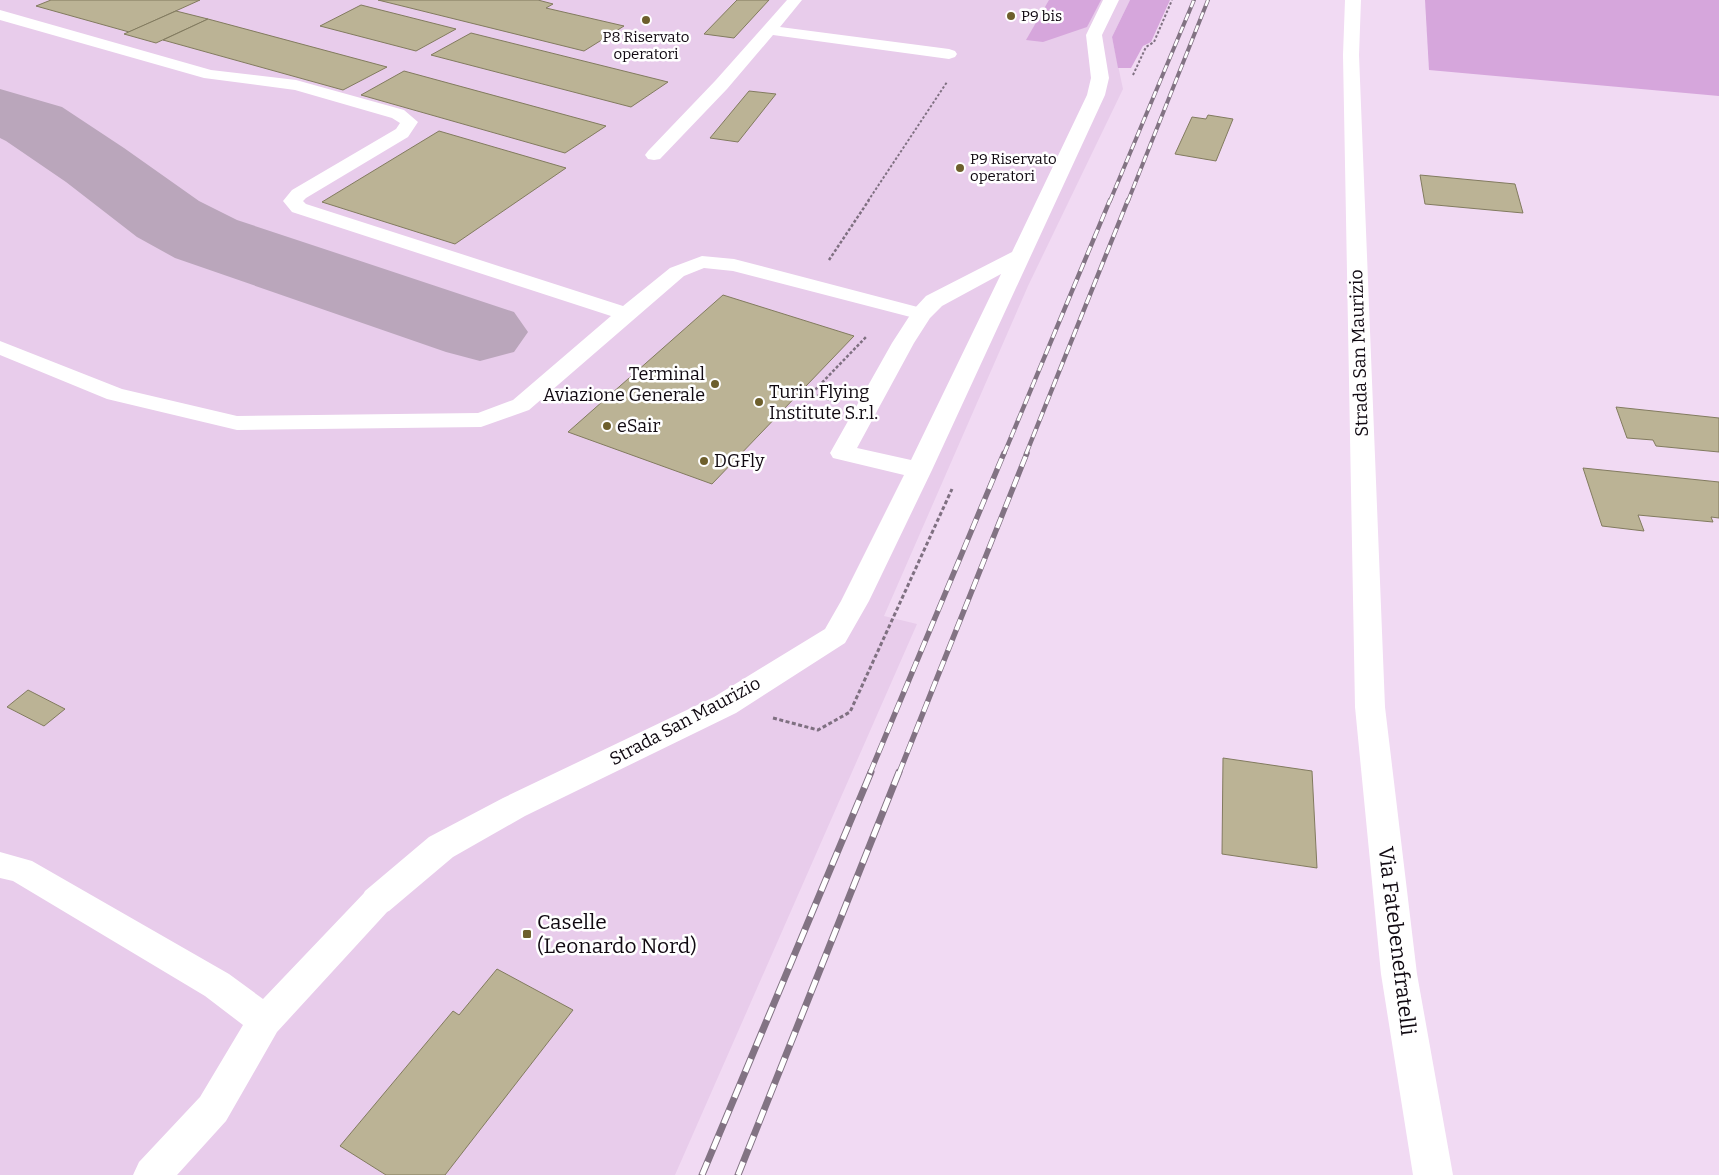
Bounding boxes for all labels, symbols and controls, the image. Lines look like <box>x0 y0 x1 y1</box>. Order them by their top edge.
place label: P9 bis <box>1021 7 1062 25</box>
marker: P9 bis <box>1005 10 1017 22</box>
marker: P8 Riservato operatori <box>640 14 652 26</box>
place label: P8 Riservato operatori <box>603 28 689 63</box>
place label: P9 Riservato operatori <box>970 150 1057 185</box>
marker: P9 Riservato operatori <box>954 162 966 174</box>
street label: Strada San Maurizio <box>1345 269 1373 437</box>
place label: Terminal Aviazione Generale <box>543 363 705 406</box>
marker: Terminal Aviazione Generale <box>709 378 721 390</box>
place label: Turin Flying Institute S.r.l. <box>769 381 878 424</box>
marker: Turin Flying Institute S.r.l. <box>753 396 765 408</box>
place label: eSair <box>617 415 660 437</box>
marker: eSair <box>601 420 613 432</box>
place label: DGFly <box>714 450 765 472</box>
marker: DGFly <box>698 455 710 467</box>
street label: Strada San Maurizio <box>606 672 764 770</box>
street label: Via Fatebenefratelli <box>1373 845 1421 1037</box>
place label: Caselle (Leonardo Nord) <box>537 909 697 959</box>
marker: Caselle (Leonardo Nord) <box>521 928 533 940</box>

